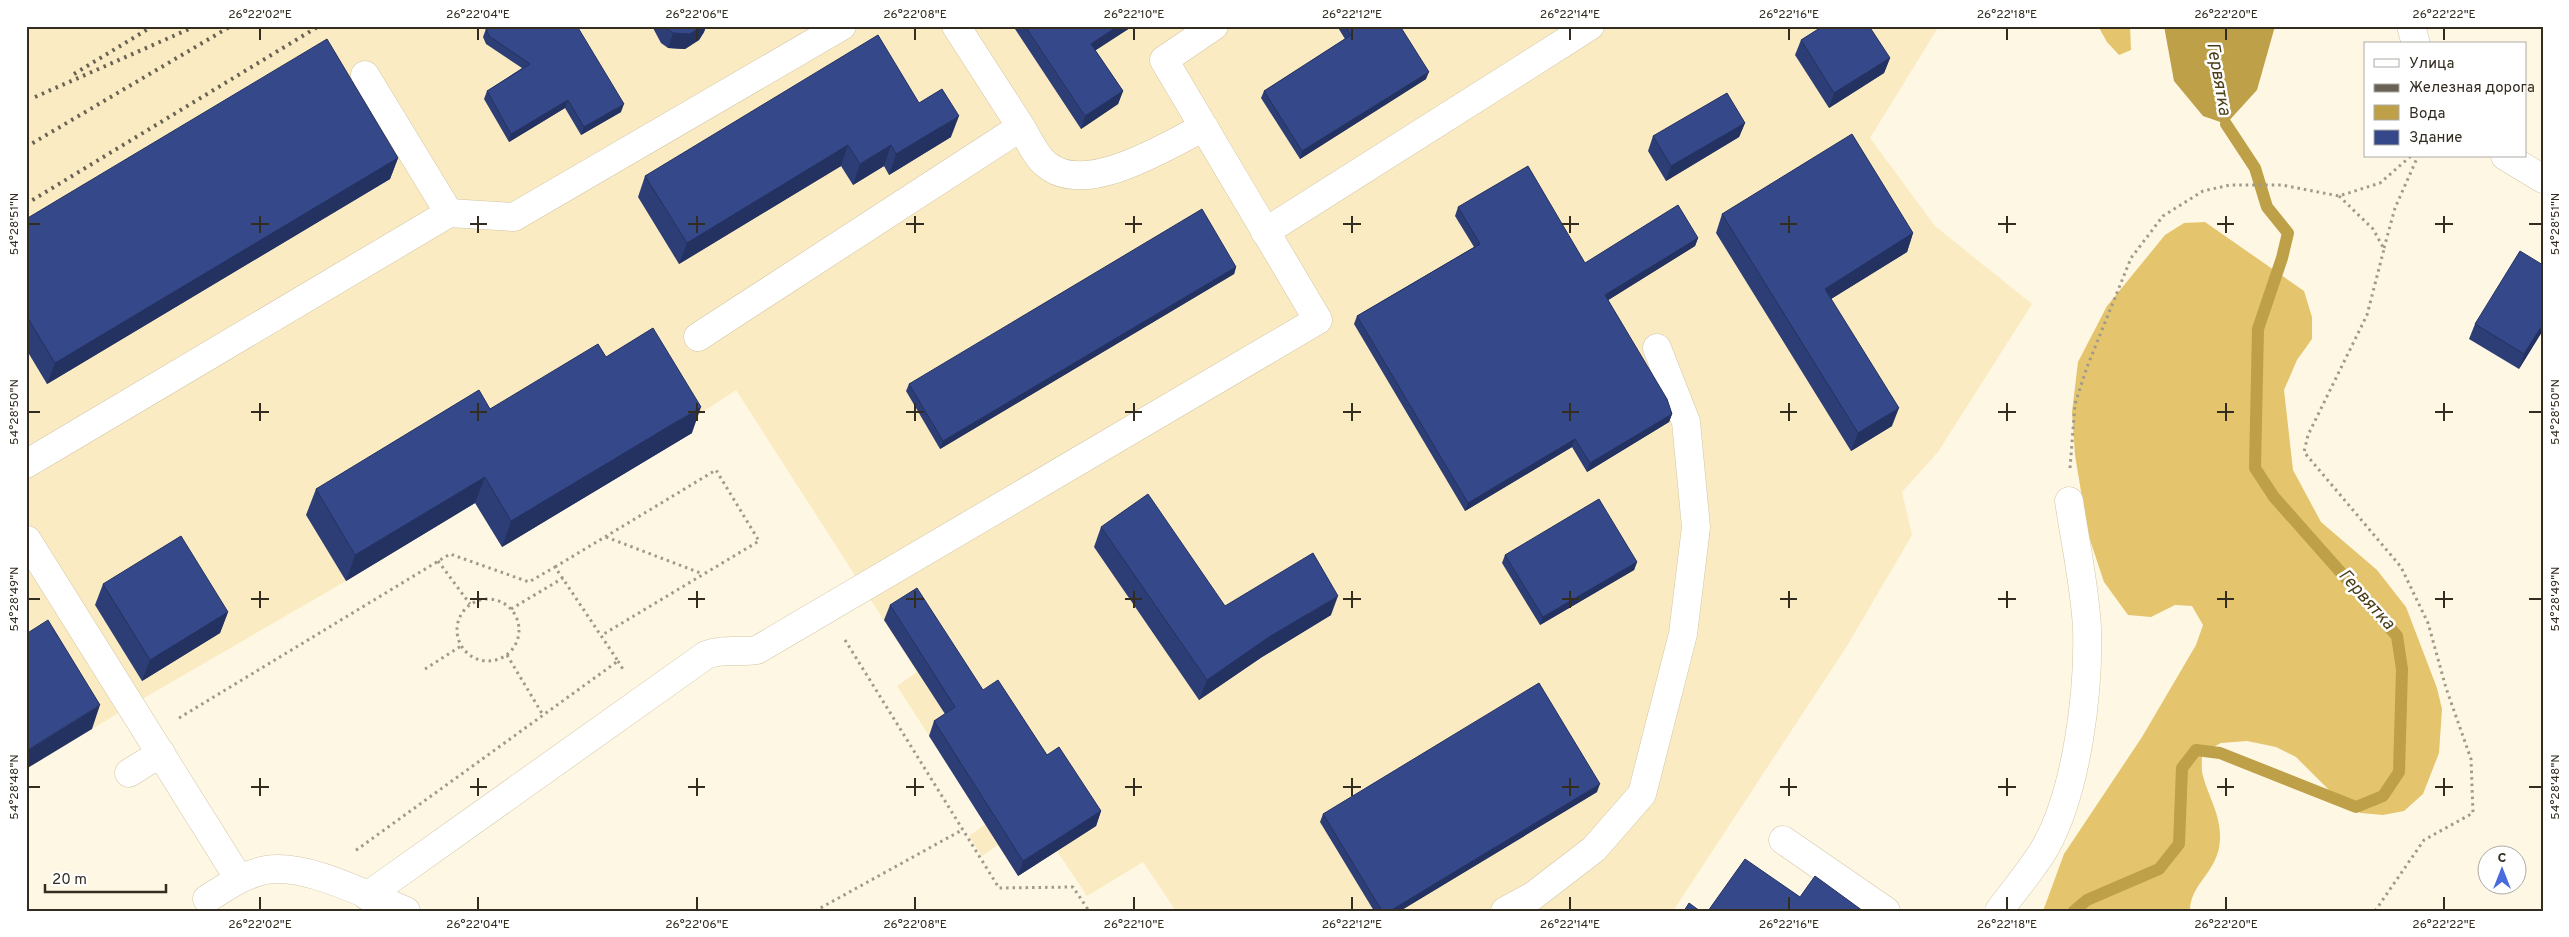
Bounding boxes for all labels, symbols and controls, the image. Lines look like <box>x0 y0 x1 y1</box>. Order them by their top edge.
text: 26°22'02"E <box>228 7 292 23</box>
text: 26°22'04"E <box>446 7 510 23</box>
text: 26°22'06"E <box>665 7 729 23</box>
text: 26°22'08"E <box>883 7 947 23</box>
text: 26°22'10"E <box>1104 7 1164 23</box>
text: 26°22'12"E <box>1322 7 1382 23</box>
text: 26°22'14"E <box>1540 7 1600 23</box>
text: 26°22'16"E <box>1759 7 1819 23</box>
text: 26°22'18"E <box>1977 7 2037 23</box>
text: 26°22'20"E <box>2194 7 2258 23</box>
text: 26°22'22"E <box>2412 7 2476 23</box>
water label: Гервятка <box>2200 41 2236 118</box>
legend <box>2364 42 2526 158</box>
text: Улица <box>2409 55 2454 74</box>
text: Железная дорога <box>2409 79 2535 98</box>
text: Вода <box>2409 105 2445 124</box>
text: Здание <box>2409 129 2462 148</box>
text: 54°28'51"N <box>7 193 23 255</box>
text: 54°28'51"N <box>2548 193 2564 255</box>
text: 54°28'50"N <box>7 379 23 445</box>
text: 54°28'50"N <box>2548 379 2564 445</box>
water label: Гервятка <box>2333 565 2400 636</box>
text: 54°28'49"N <box>7 566 23 632</box>
text: 54°28'49"N <box>2548 566 2564 632</box>
text: 54°28'48"N <box>7 754 23 820</box>
text: 54°28'48"N <box>2548 754 2564 820</box>
north arrow <box>2476 844 2526 894</box>
text: С <box>2498 850 2507 867</box>
scale bar <box>45 862 166 894</box>
text: 20 m <box>52 871 87 890</box>
text: 26°22'02"E <box>228 917 292 933</box>
text: 26°22'04"E <box>446 917 510 933</box>
text: 26°22'06"E <box>665 917 729 933</box>
text: 26°22'08"E <box>883 917 947 933</box>
text: 26°22'10"E <box>1104 917 1164 933</box>
text: 26°22'12"E <box>1322 917 1382 933</box>
text: 26°22'14"E <box>1540 917 1600 933</box>
text: 26°22'16"E <box>1759 917 1819 933</box>
text: 26°22'18"E <box>1977 917 2037 933</box>
text: 26°22'20"E <box>2194 917 2258 933</box>
text: 26°22'22"E <box>2412 917 2476 933</box>

